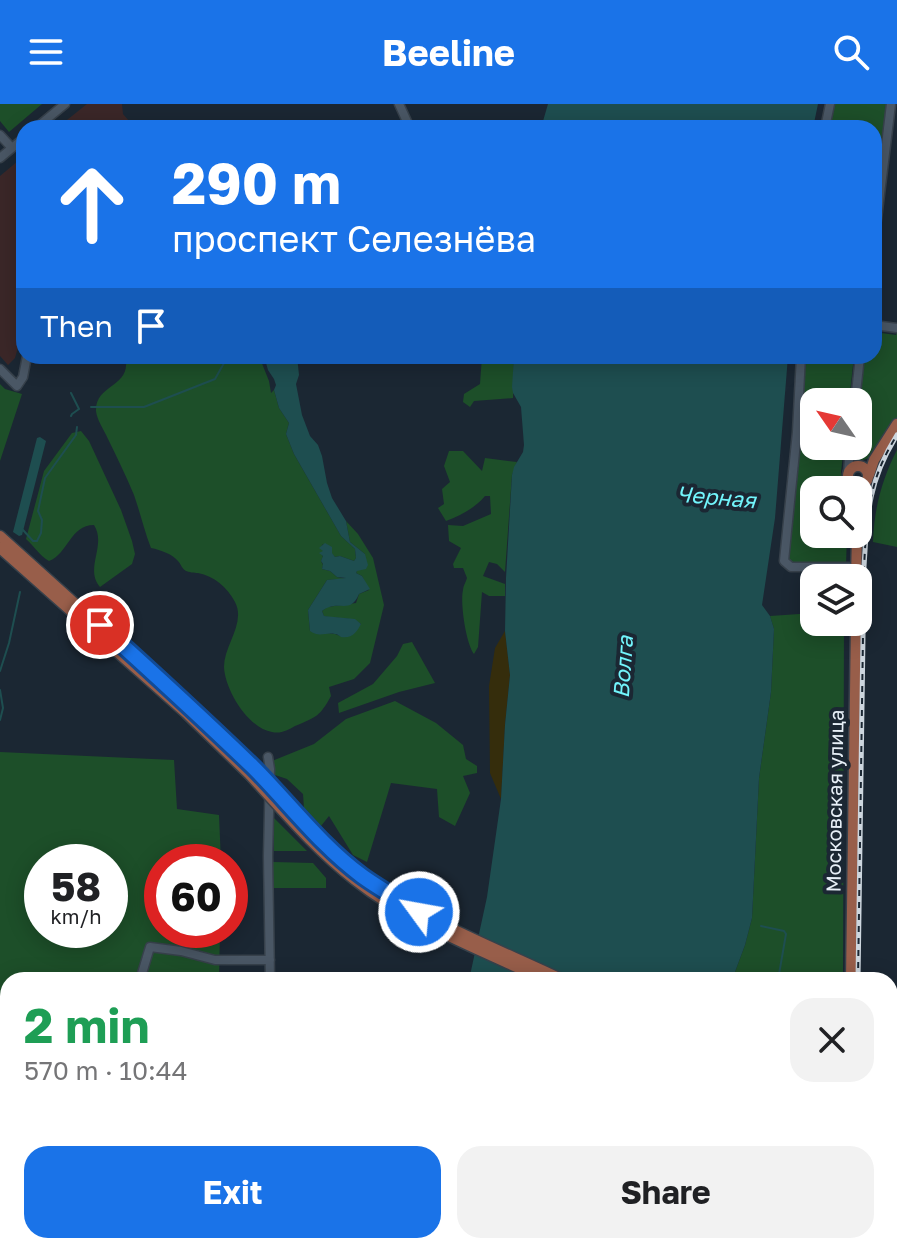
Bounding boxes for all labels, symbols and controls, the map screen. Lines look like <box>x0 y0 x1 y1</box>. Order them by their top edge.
icon: menu <box>24 30 68 74</box>
icon: search <box>829 30 873 74</box>
text: Beeline <box>382 31 515 74</box>
text: 290 m <box>172 149 341 216</box>
icon: ahead <box>40 152 144 256</box>
text: проспект Селезнёва <box>172 217 536 260</box>
icon: arrive <box>129 304 173 348</box>
text: Then <box>40 308 113 344</box>
north arrow <box>800 388 872 460</box>
map controls <box>800 388 872 636</box>
button: search <box>800 476 872 548</box>
water label: Черная <box>675 480 758 514</box>
button: layers <box>800 564 872 636</box>
pin <box>66 591 134 659</box>
icon: arrive <box>78 603 122 647</box>
water label: Волга <box>607 633 638 699</box>
street label: Московская улица <box>820 709 848 893</box>
speed limit sign: 60 <box>144 844 248 948</box>
text: 58 <box>51 862 101 910</box>
position arrow <box>377 870 461 954</box>
text: km/h <box>51 904 101 928</box>
text: 2 min <box>24 996 149 1054</box>
button: close <box>790 998 874 1082</box>
text: 570 m · 10:44 <box>24 1055 188 1086</box>
button: Exit <box>24 1146 441 1238</box>
button: Share <box>457 1146 874 1238</box>

